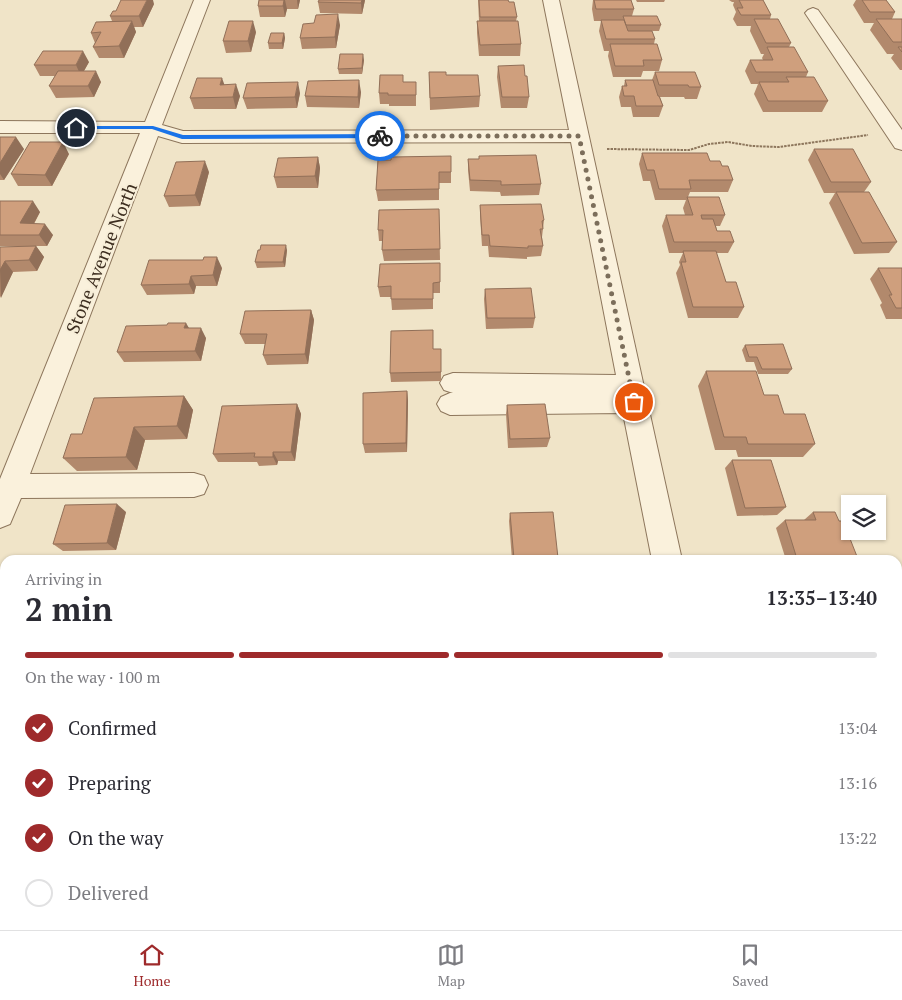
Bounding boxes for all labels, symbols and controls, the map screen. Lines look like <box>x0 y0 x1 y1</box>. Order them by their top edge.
pin <box>55 107 97 149</box>
courier <box>355 111 405 161</box>
icon: home <box>62 114 90 142</box>
icon: bike <box>366 122 394 150</box>
street label: Stone Avenue North <box>60 179 142 337</box>
pin <box>613 381 655 423</box>
icon: bag <box>620 388 648 416</box>
map controls <box>841 495 886 540</box>
button: layers <box>841 495 886 540</box>
text: Arriving in <box>25 568 102 590</box>
text: 13:35–13:40 <box>766 585 877 610</box>
text: 2 min <box>25 588 113 630</box>
text: On the way · 100 m <box>25 666 160 688</box>
icon: check <box>25 714 53 742</box>
text: Confirmed <box>68 715 157 740</box>
text: 13:04 <box>838 717 877 739</box>
icon: check <box>25 769 53 797</box>
text: Preparing <box>68 770 151 795</box>
text: 13:16 <box>838 772 877 794</box>
icon: check <box>25 824 53 852</box>
text: On the way <box>68 825 163 850</box>
text: 13:22 <box>838 827 877 849</box>
text: Delivered <box>68 880 149 905</box>
tab: Home <box>133 941 171 990</box>
tab: Map <box>437 941 465 990</box>
tab: Saved <box>732 941 769 990</box>

